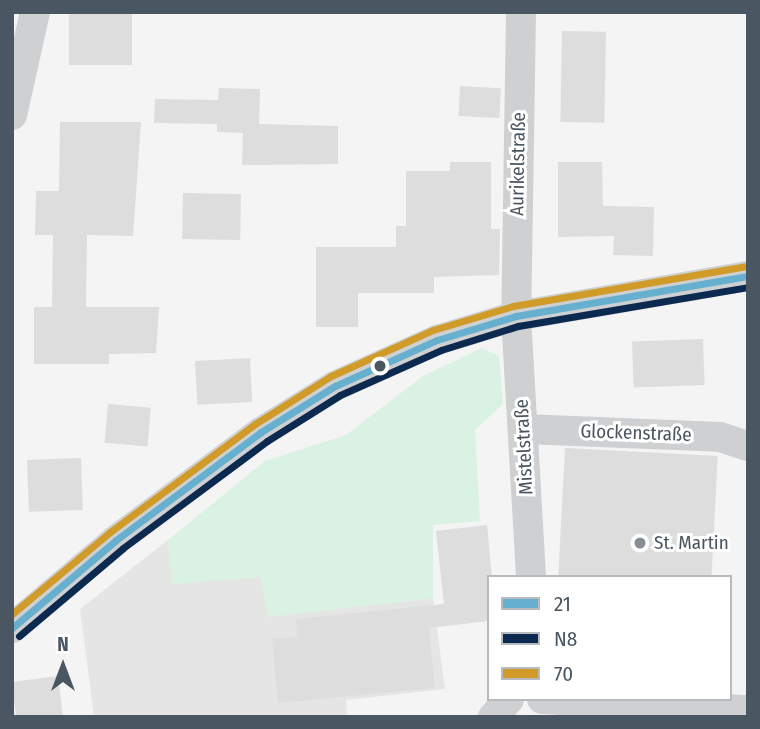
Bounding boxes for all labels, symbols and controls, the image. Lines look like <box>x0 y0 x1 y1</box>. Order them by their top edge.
street label: Aurikelstraße <box>506 112 530 216</box>
unlabelled marker <box>373 359 387 373</box>
street label: Mistelstraße <box>510 398 538 496</box>
street label: Glockenstraße <box>580 420 692 446</box>
place label: St. Martin <box>654 532 729 554</box>
marker: St. Martin <box>632 535 648 551</box>
legend <box>487 575 732 701</box>
text: 21 <box>554 591 571 617</box>
text: N8 <box>554 626 577 652</box>
north arrow <box>28 631 98 701</box>
text: N <box>57 633 69 656</box>
text: 70 <box>554 661 573 687</box>

